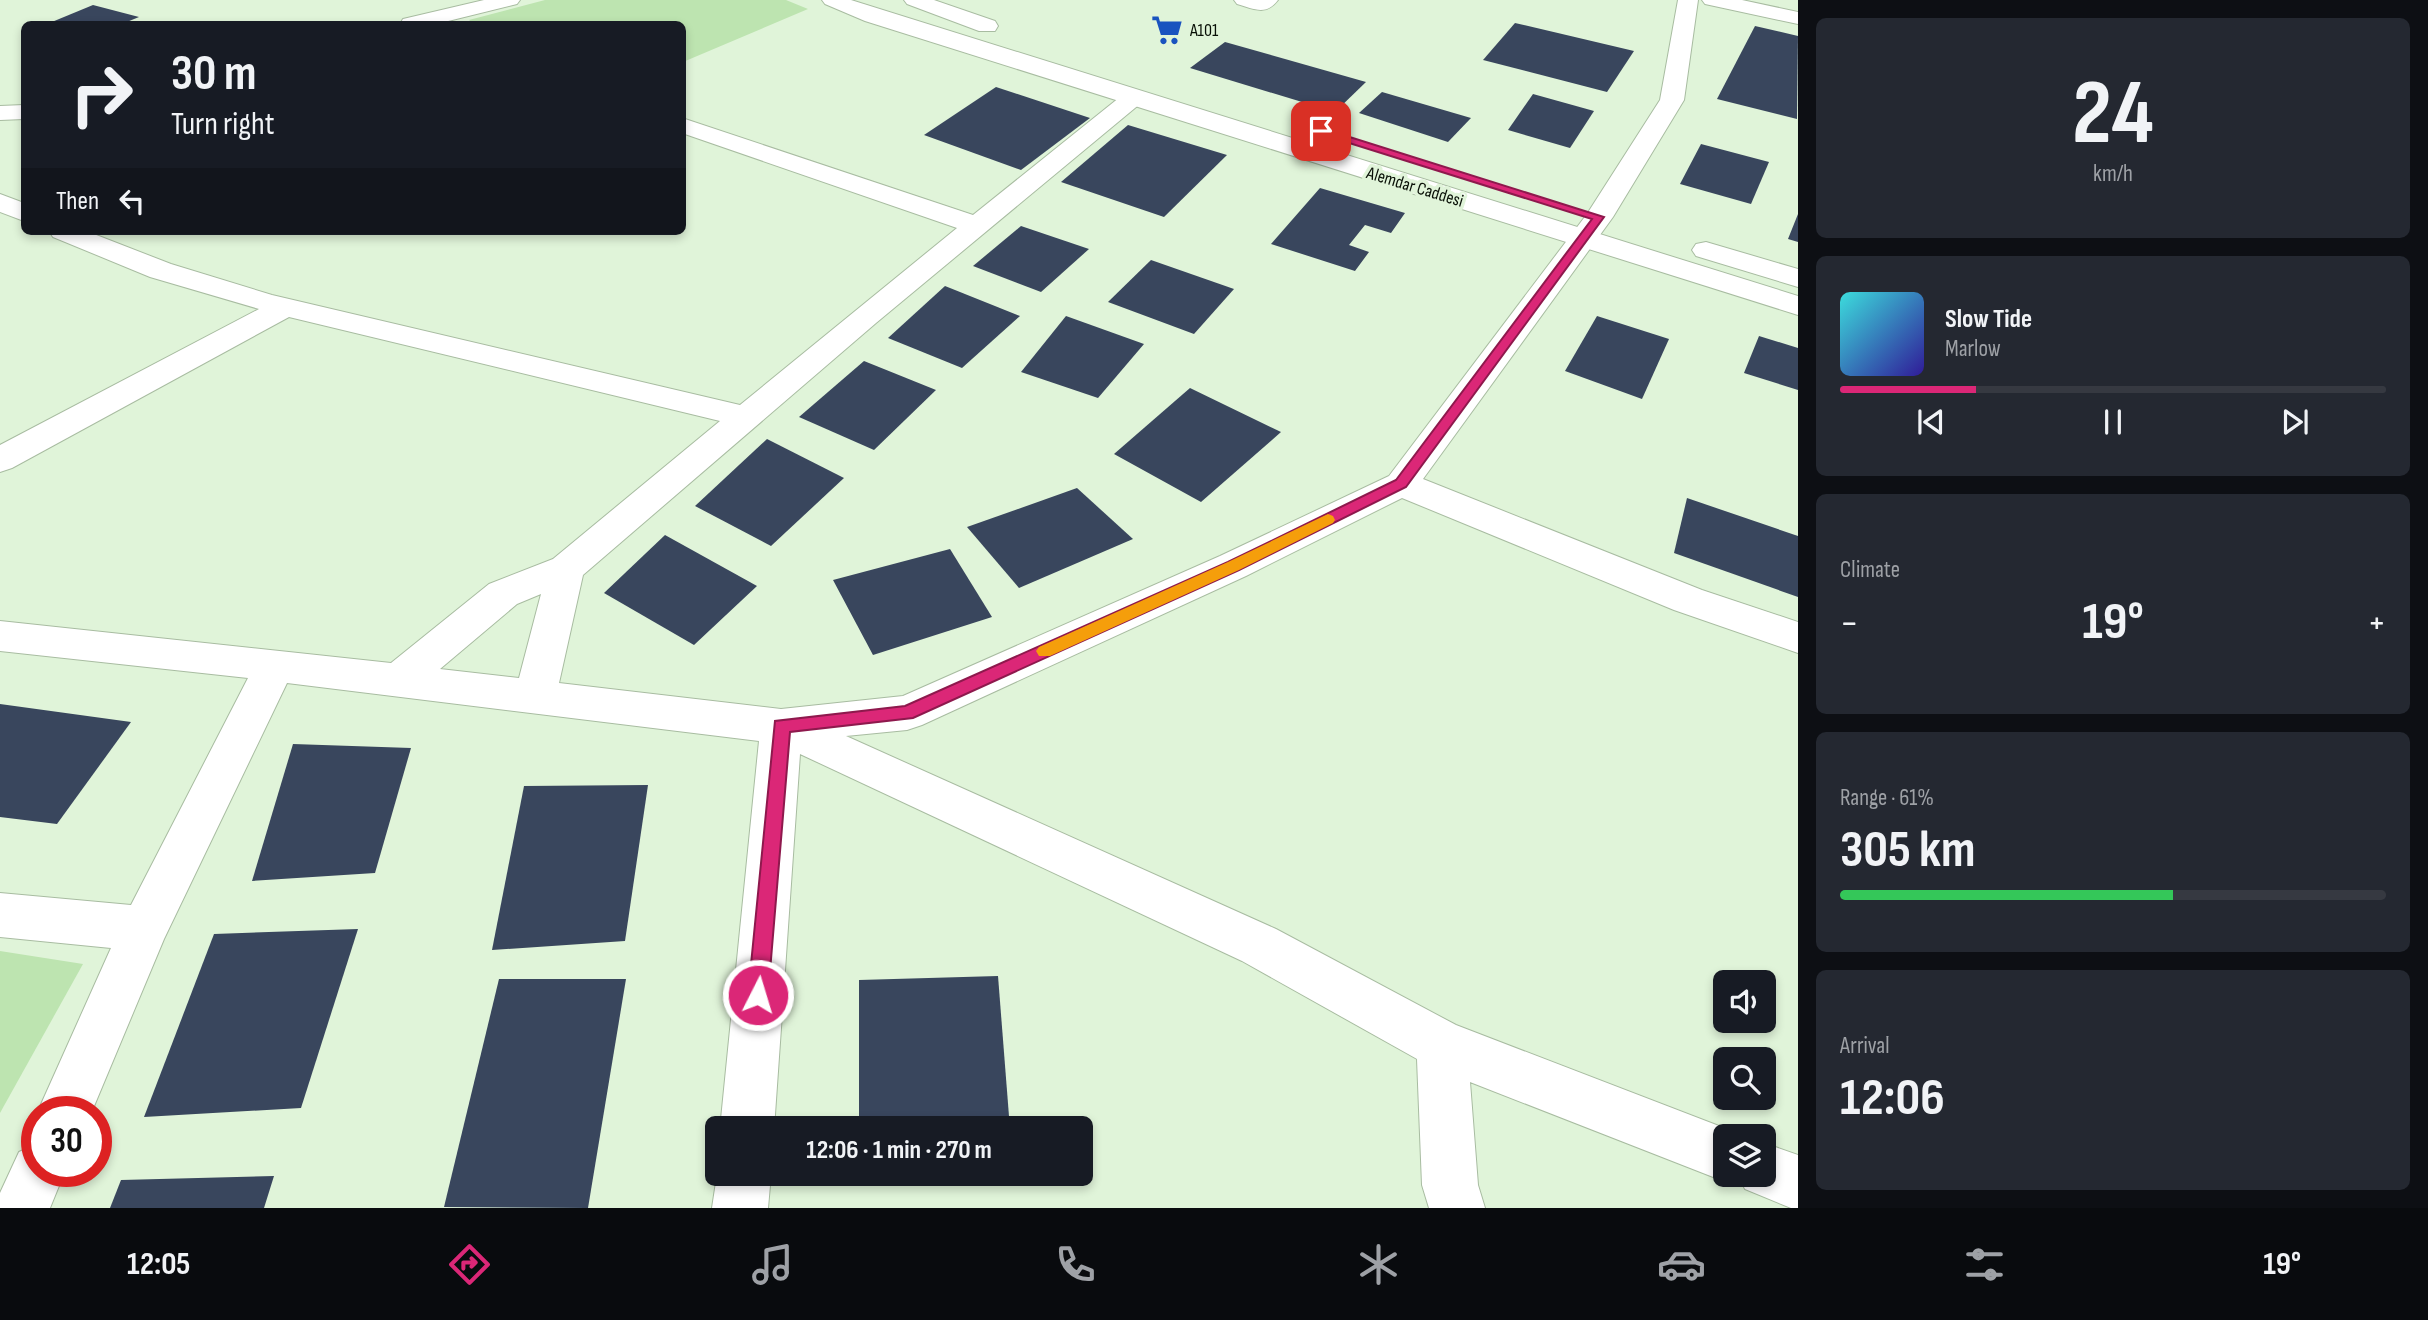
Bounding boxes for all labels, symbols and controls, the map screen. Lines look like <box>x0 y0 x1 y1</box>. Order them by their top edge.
supermarket icon: A101 <box>1150 13 1184 47</box>
place label: A101 <box>1189 20 1219 41</box>
text: 30 m <box>171 45 256 104</box>
icon: right <box>56 49 147 140</box>
text: 24 <box>2072 60 2154 169</box>
pin <box>1291 101 1351 161</box>
text: Turn right <box>171 105 275 144</box>
icon: arrive <box>1302 112 1340 150</box>
text: km/h <box>2093 160 2133 188</box>
street label: Alemdar Caddesi <box>1363 162 1466 212</box>
icon: left <box>113 182 151 220</box>
text: Then <box>56 186 99 217</box>
text: Slow Tide <box>1945 304 2032 335</box>
text: Marlow <box>1945 335 2001 363</box>
icon: previous <box>1912 403 1950 441</box>
icon: pause <box>2094 403 2132 441</box>
icon: next <box>2276 403 2314 441</box>
text: Climate <box>1840 556 1900 584</box>
text: 19° <box>2082 591 2144 654</box>
text: − <box>1840 601 1859 646</box>
text: + <box>2367 601 2386 646</box>
text: Range · 61% <box>1840 784 1934 812</box>
text: 305 km <box>1840 819 1975 882</box>
position arrow <box>721 958 795 1032</box>
map controls <box>1713 970 1776 1187</box>
button: sound <box>1713 970 1776 1033</box>
text: Arrival <box>1840 1032 1889 1060</box>
button: search <box>1713 1047 1776 1110</box>
text: 12:06 <box>1840 1067 1945 1130</box>
speed limit sign: 30 <box>21 1096 112 1187</box>
button: layers <box>1713 1124 1776 1187</box>
text: 12:06 · 1 min · 270 m <box>806 1135 992 1166</box>
icon: directions <box>445 1240 494 1289</box>
icon: music <box>748 1240 797 1289</box>
icon: phone <box>1051 1240 1100 1289</box>
icon: climate <box>1354 1240 1403 1289</box>
icon: car <box>1657 1240 1706 1289</box>
icon: filters <box>1960 1240 2009 1289</box>
text: 12:05 <box>127 1245 190 1284</box>
text: 19° <box>2263 1245 2301 1284</box>

